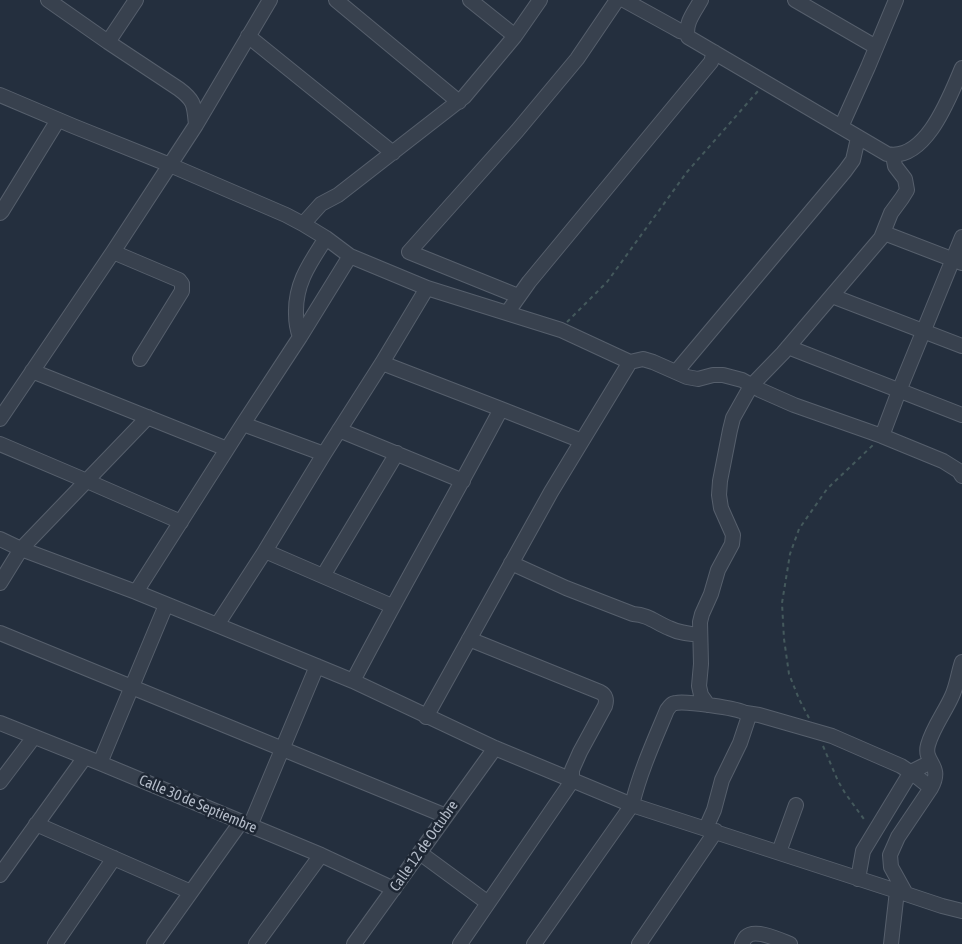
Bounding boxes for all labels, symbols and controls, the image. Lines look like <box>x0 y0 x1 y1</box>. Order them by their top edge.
street label: Calle 30 de Septiembre <box>136 771 260 837</box>
street label: Calle 12 de Octubre <box>386 797 462 895</box>

